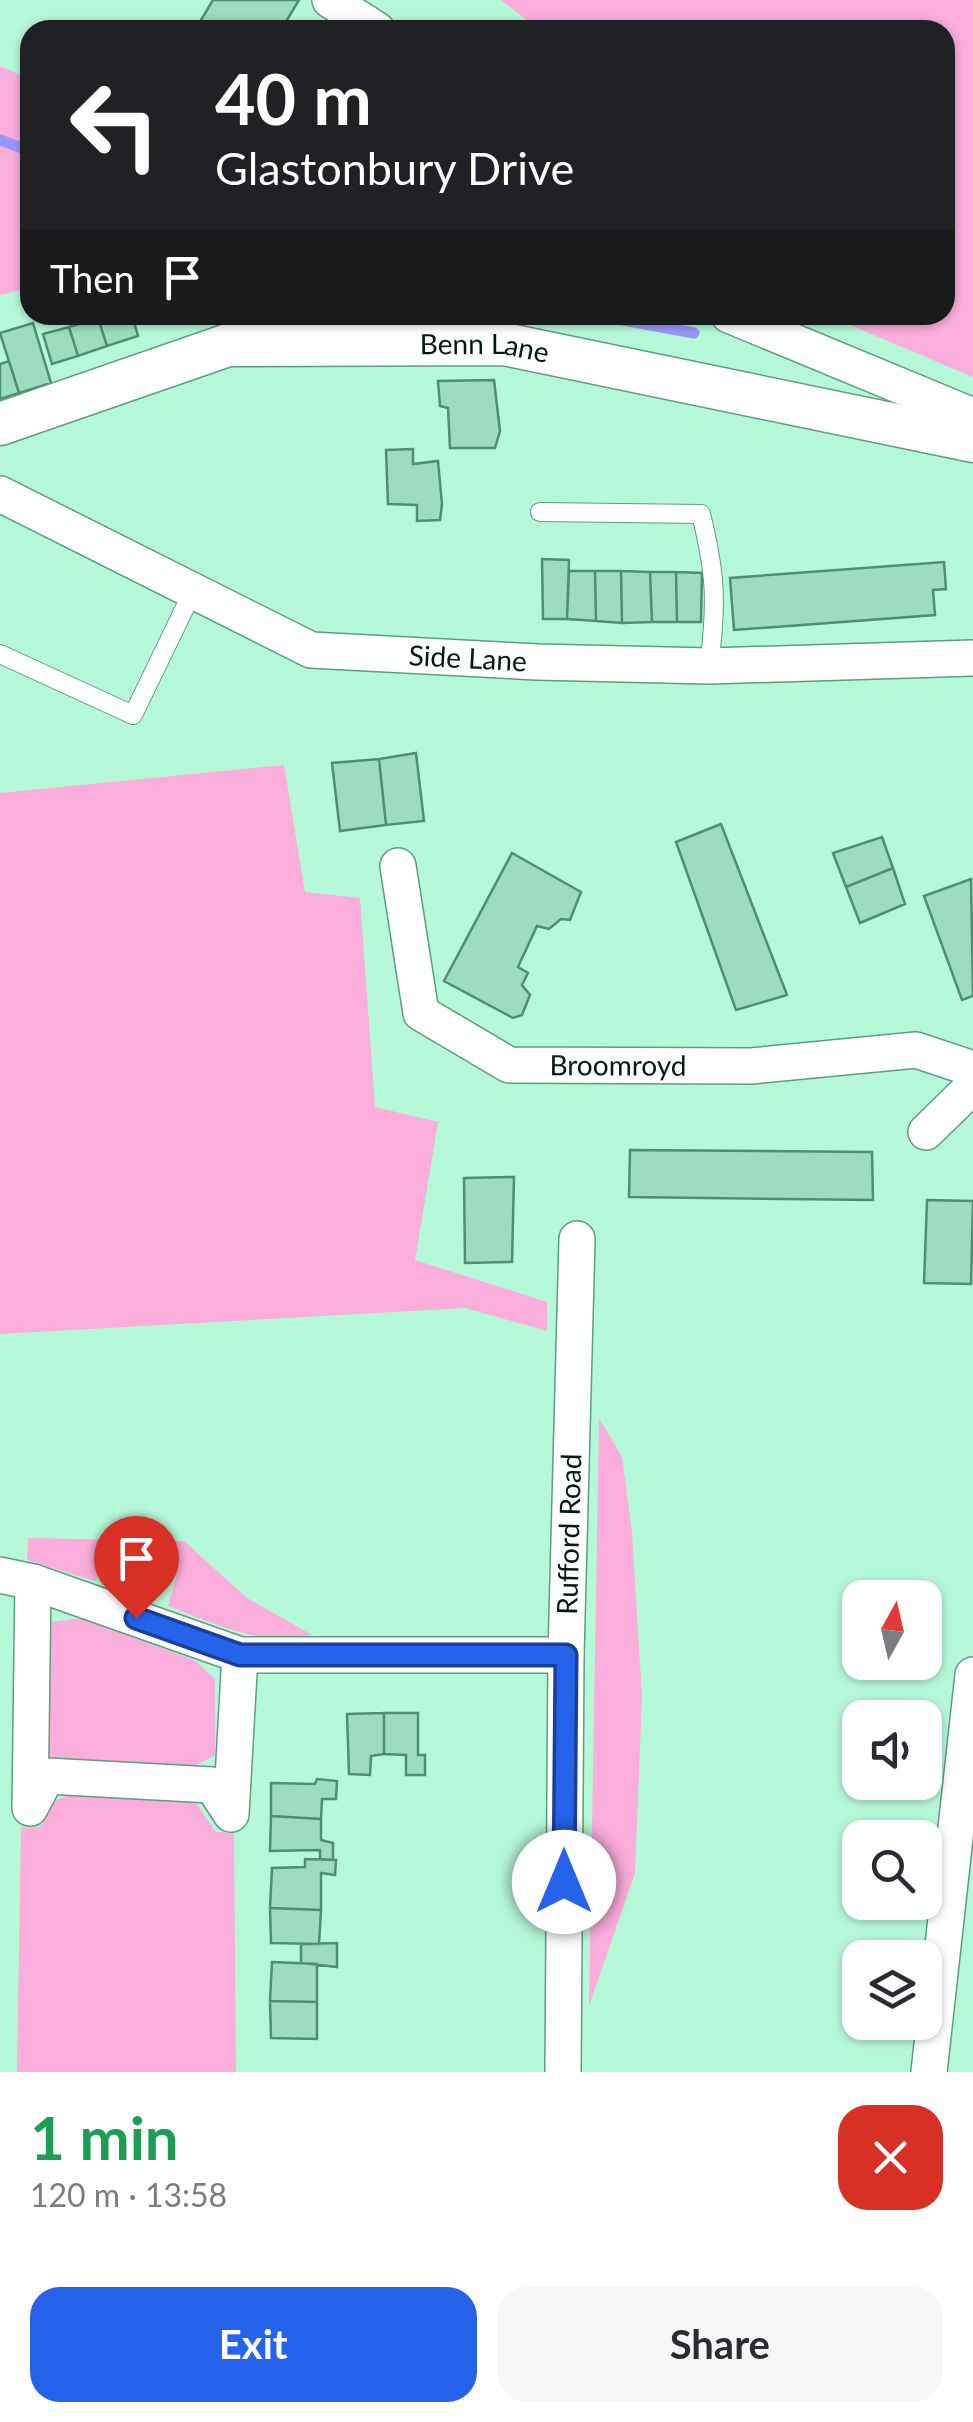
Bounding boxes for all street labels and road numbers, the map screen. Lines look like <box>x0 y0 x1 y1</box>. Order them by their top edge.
street label: Benn Lane <box>420 326 552 369</box>
street label: Side Lane <box>408 637 528 677</box>
street label: Broomroyd <box>549 1047 687 1082</box>
street label: Rufford Road <box>549 1453 587 1615</box>

